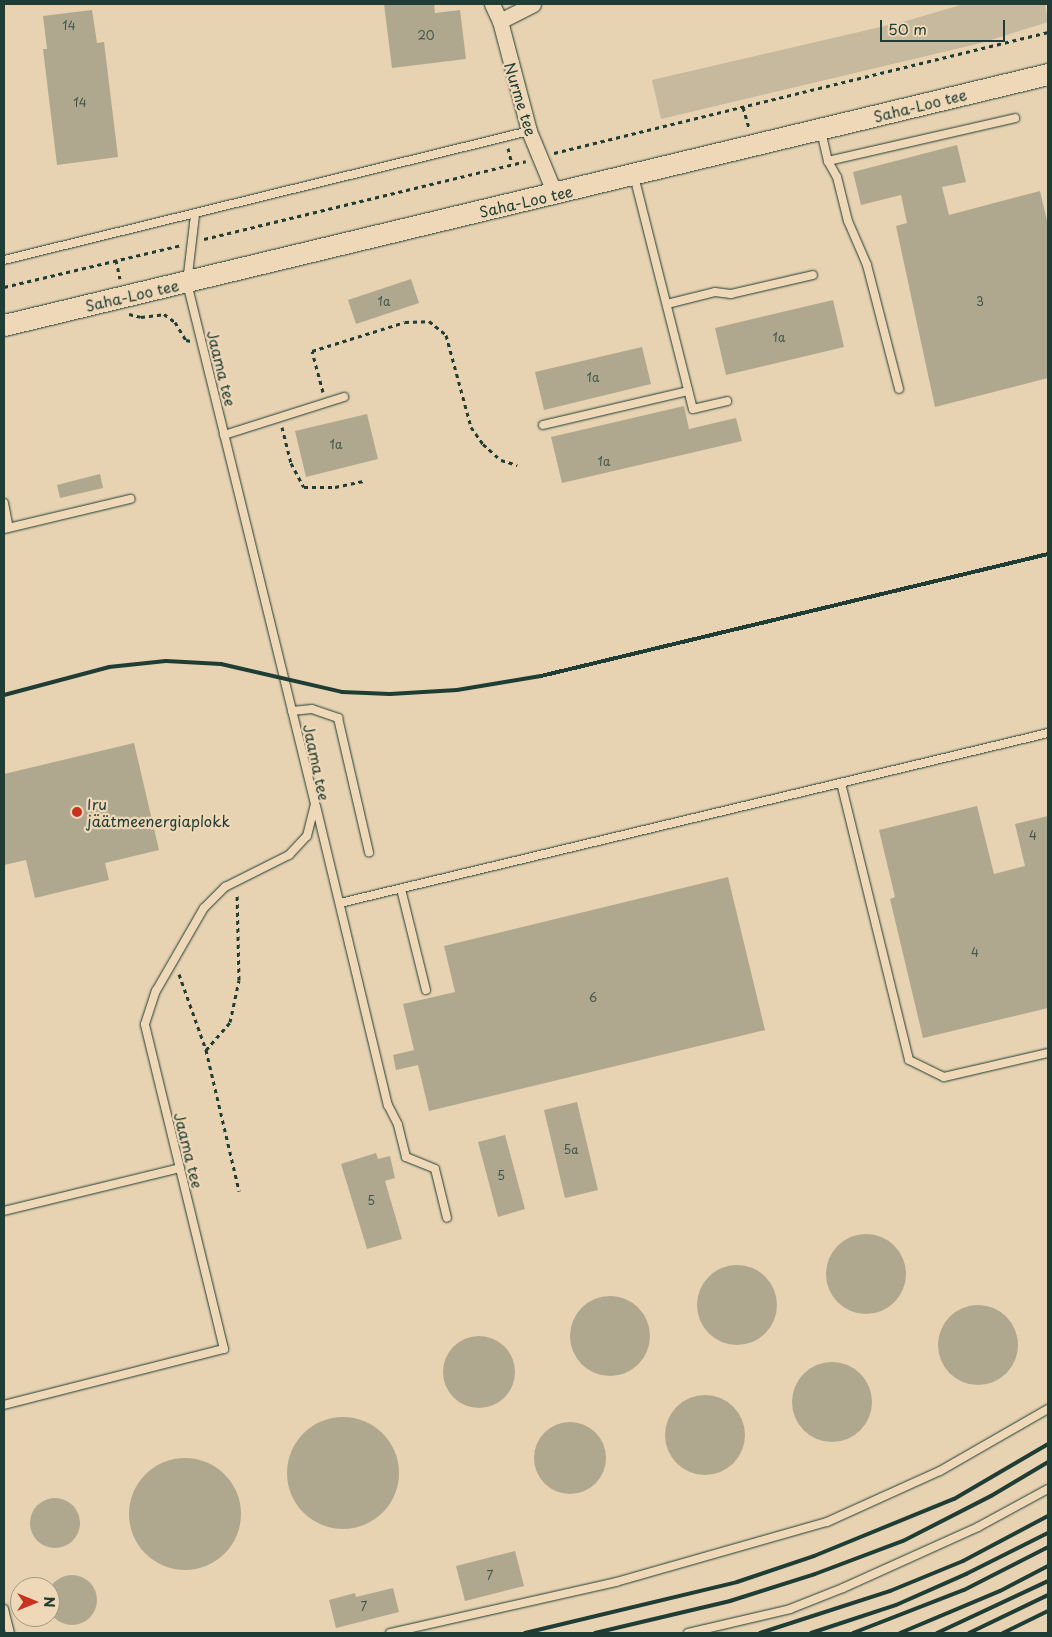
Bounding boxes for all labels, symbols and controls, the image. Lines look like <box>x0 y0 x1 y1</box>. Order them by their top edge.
scale bar <box>882 10 1007 42</box>
text: 50 m <box>888 17 927 40</box>
house number: 14 <box>62 19 76 33</box>
house number: 20 <box>417 29 435 43</box>
street label: Nurme tee <box>501 60 541 138</box>
street label: Saha-Loo tee <box>871 85 969 125</box>
house number: 14 <box>73 96 87 110</box>
street label: Saha-Loo tee <box>477 181 575 221</box>
street label: Saha-Loo tee <box>83 275 181 315</box>
house number: 1a <box>378 295 390 309</box>
house number: 3 <box>976 295 984 309</box>
street label: Jaama tee <box>204 328 240 408</box>
house number: 1a <box>773 331 785 345</box>
house number: 1a <box>587 371 599 385</box>
house number: 1a <box>330 438 342 452</box>
house number: 1a <box>598 455 610 469</box>
street label: Jaama tee <box>300 722 334 802</box>
place label: Iru jäätmeenergiaplokk <box>87 794 230 829</box>
marker: Iru jäätmeenergiaplokk <box>71 806 83 818</box>
house number: 4 <box>1029 829 1037 843</box>
house number: 4 <box>971 946 979 960</box>
house number: 6 <box>589 991 597 1005</box>
street label: Jaama tee <box>171 1110 207 1190</box>
house number: 5a <box>563 1143 579 1157</box>
house number: 5 <box>497 1169 505 1183</box>
house number: 5 <box>367 1194 375 1208</box>
house number: 7 <box>487 1569 493 1583</box>
north arrow <box>10 1577 60 1627</box>
text: N <box>39 1596 60 1608</box>
house number: 7 <box>361 1600 367 1614</box>

